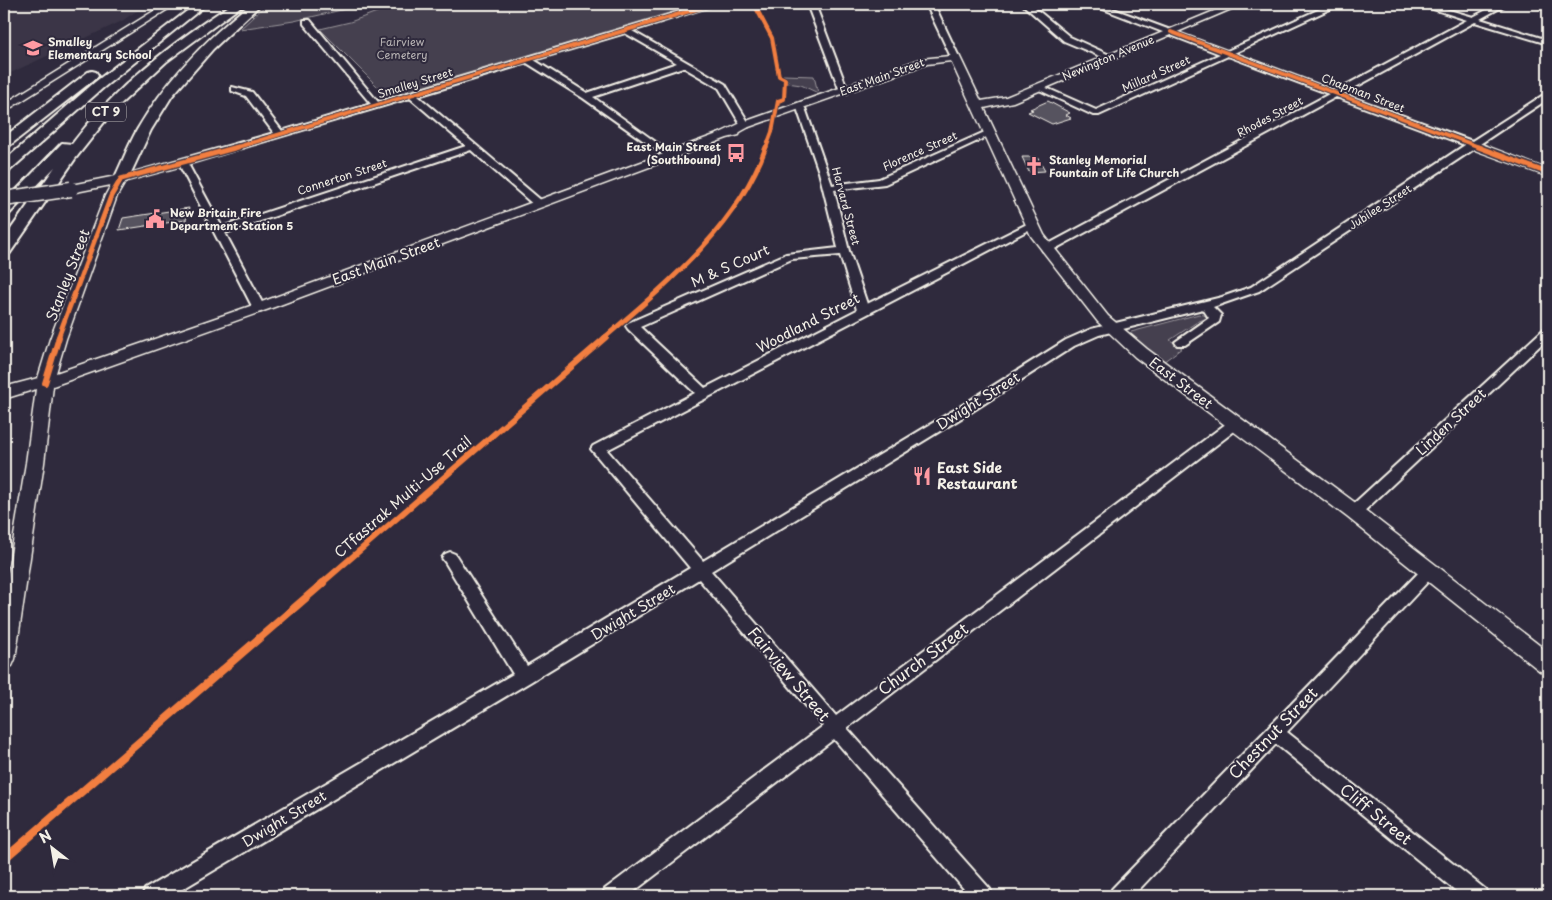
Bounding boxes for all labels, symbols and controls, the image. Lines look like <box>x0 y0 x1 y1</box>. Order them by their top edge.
street label: Newington Avenue <box>1059 30 1157 85</box>
place label: Smalley Elementary School <box>48 33 152 63</box>
park label: Fairview Cemetery <box>376 33 428 63</box>
school or university icon: Smalley Elementary School <box>22 37 44 59</box>
street label: Millard Street <box>1119 51 1193 96</box>
street label: East Main Street <box>837 53 927 100</box>
street label: Smalley Street <box>375 63 455 102</box>
street label: Chapman Street <box>1319 69 1407 116</box>
street label: Rhodes Street <box>1234 92 1306 141</box>
road number: CT 9 <box>86 102 126 121</box>
street label: Florence Street <box>880 126 960 175</box>
place label: East Main Street (Southbound) <box>627 138 721 168</box>
bus stop icon: East Main Street (Southbound) <box>725 142 747 164</box>
place label: Stanley Memorial Fountain of Life Church <box>1049 151 1179 181</box>
street label: Connerton Street <box>295 154 389 199</box>
church icon: Stanley Memorial Fountain of Life Church <box>1023 155 1045 177</box>
street label: Harvard Street <box>828 165 865 247</box>
street label: Jubilee Street <box>1345 180 1415 233</box>
place label: New Britain Fire Department Station 5 <box>170 204 293 234</box>
public building icon: New Britain Fire Department Station 5 <box>144 208 166 230</box>
street label: Stanley Street <box>40 226 95 324</box>
street label: East Main Street <box>329 231 443 290</box>
street label: M & S Court <box>687 239 773 292</box>
street label: Woodland Street <box>752 287 863 358</box>
street label: East Street <box>1145 352 1218 414</box>
street label: Dwight Street <box>932 366 1024 435</box>
street label: Linden Street <box>1411 383 1491 460</box>
street label: CTfastrak Multi-Use Trail <box>329 431 476 562</box>
place label: East Side Restaurant <box>937 457 1018 494</box>
restaurant icon: East Side Restaurant <box>911 465 933 487</box>
street label: Dwight Street <box>586 578 679 645</box>
street label: Church Street <box>872 616 973 700</box>
street label: Fairview Street <box>743 621 837 726</box>
street label: Chestnut Street <box>1222 681 1323 784</box>
street label: Cliff Street <box>1335 777 1418 850</box>
street label: Dwight Street <box>237 785 330 852</box>
north arrow <box>28 822 78 872</box>
text: N <box>35 825 55 848</box>

